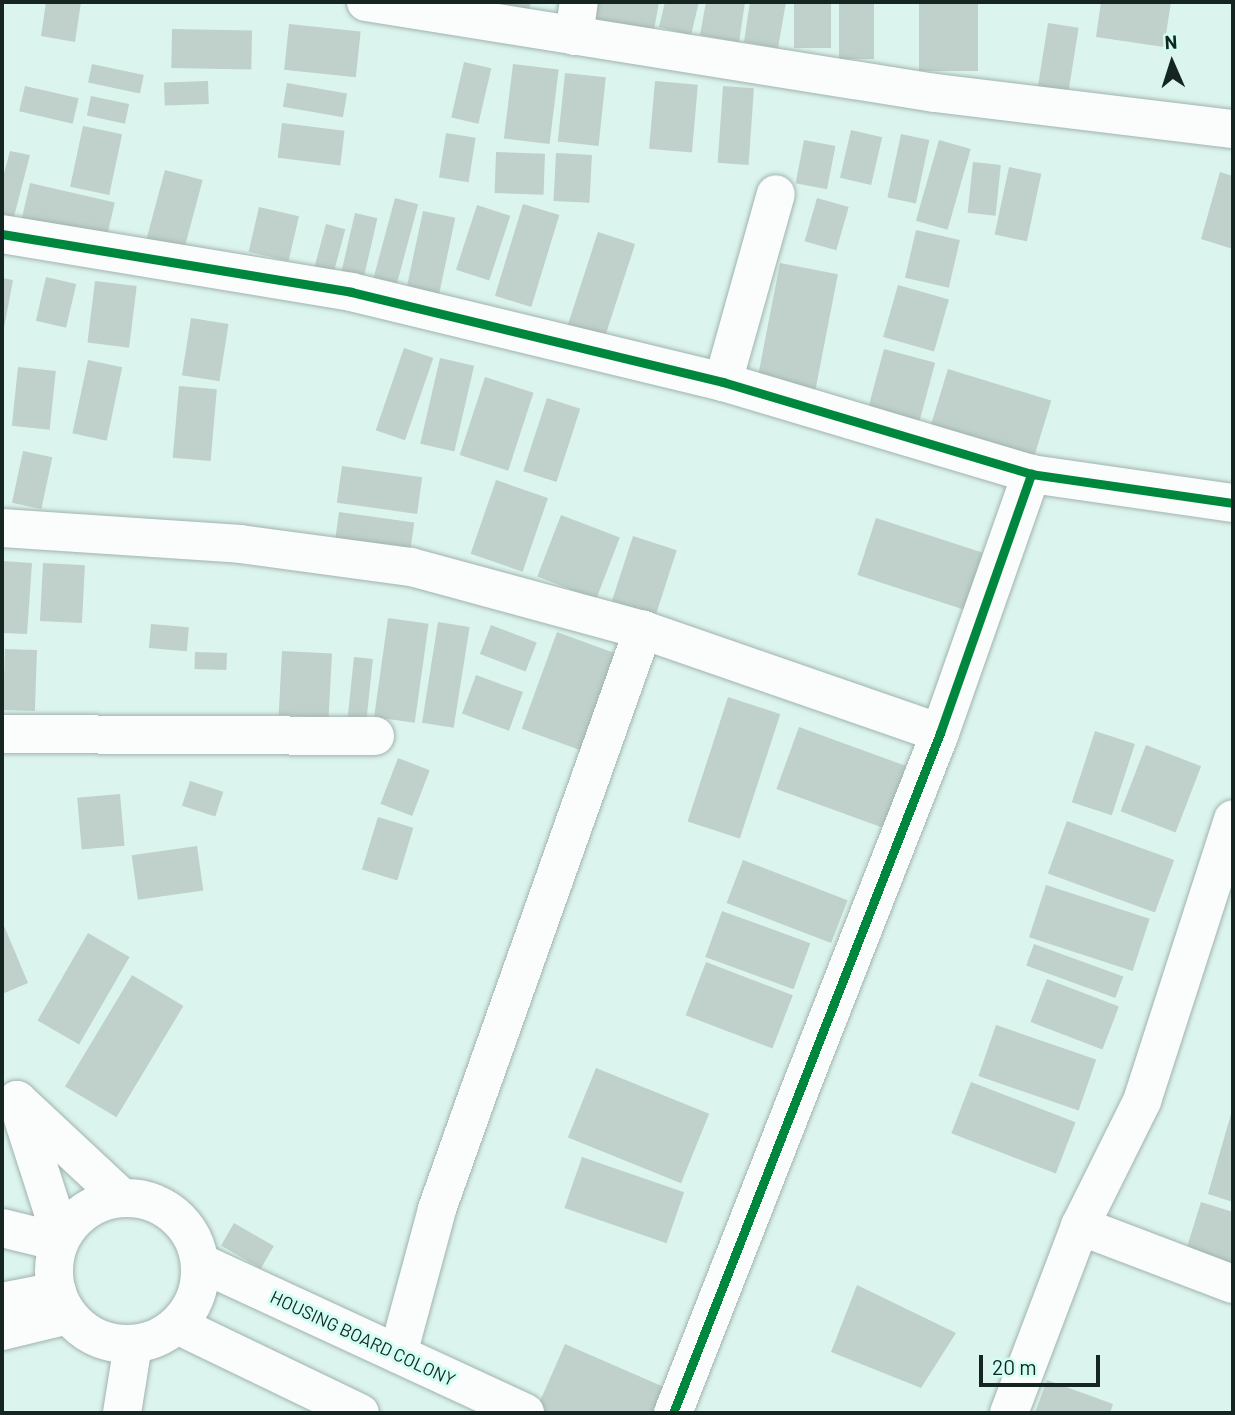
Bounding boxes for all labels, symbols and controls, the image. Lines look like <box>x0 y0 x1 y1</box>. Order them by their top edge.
north arrow <box>1137 28 1207 98</box>
text: N <box>1164 30 1178 53</box>
street label: HOUSING BOARD COLONY <box>267 1286 459 1390</box>
scale bar <box>983 1342 1104 1386</box>
text: 20 m <box>992 1354 1037 1379</box>

